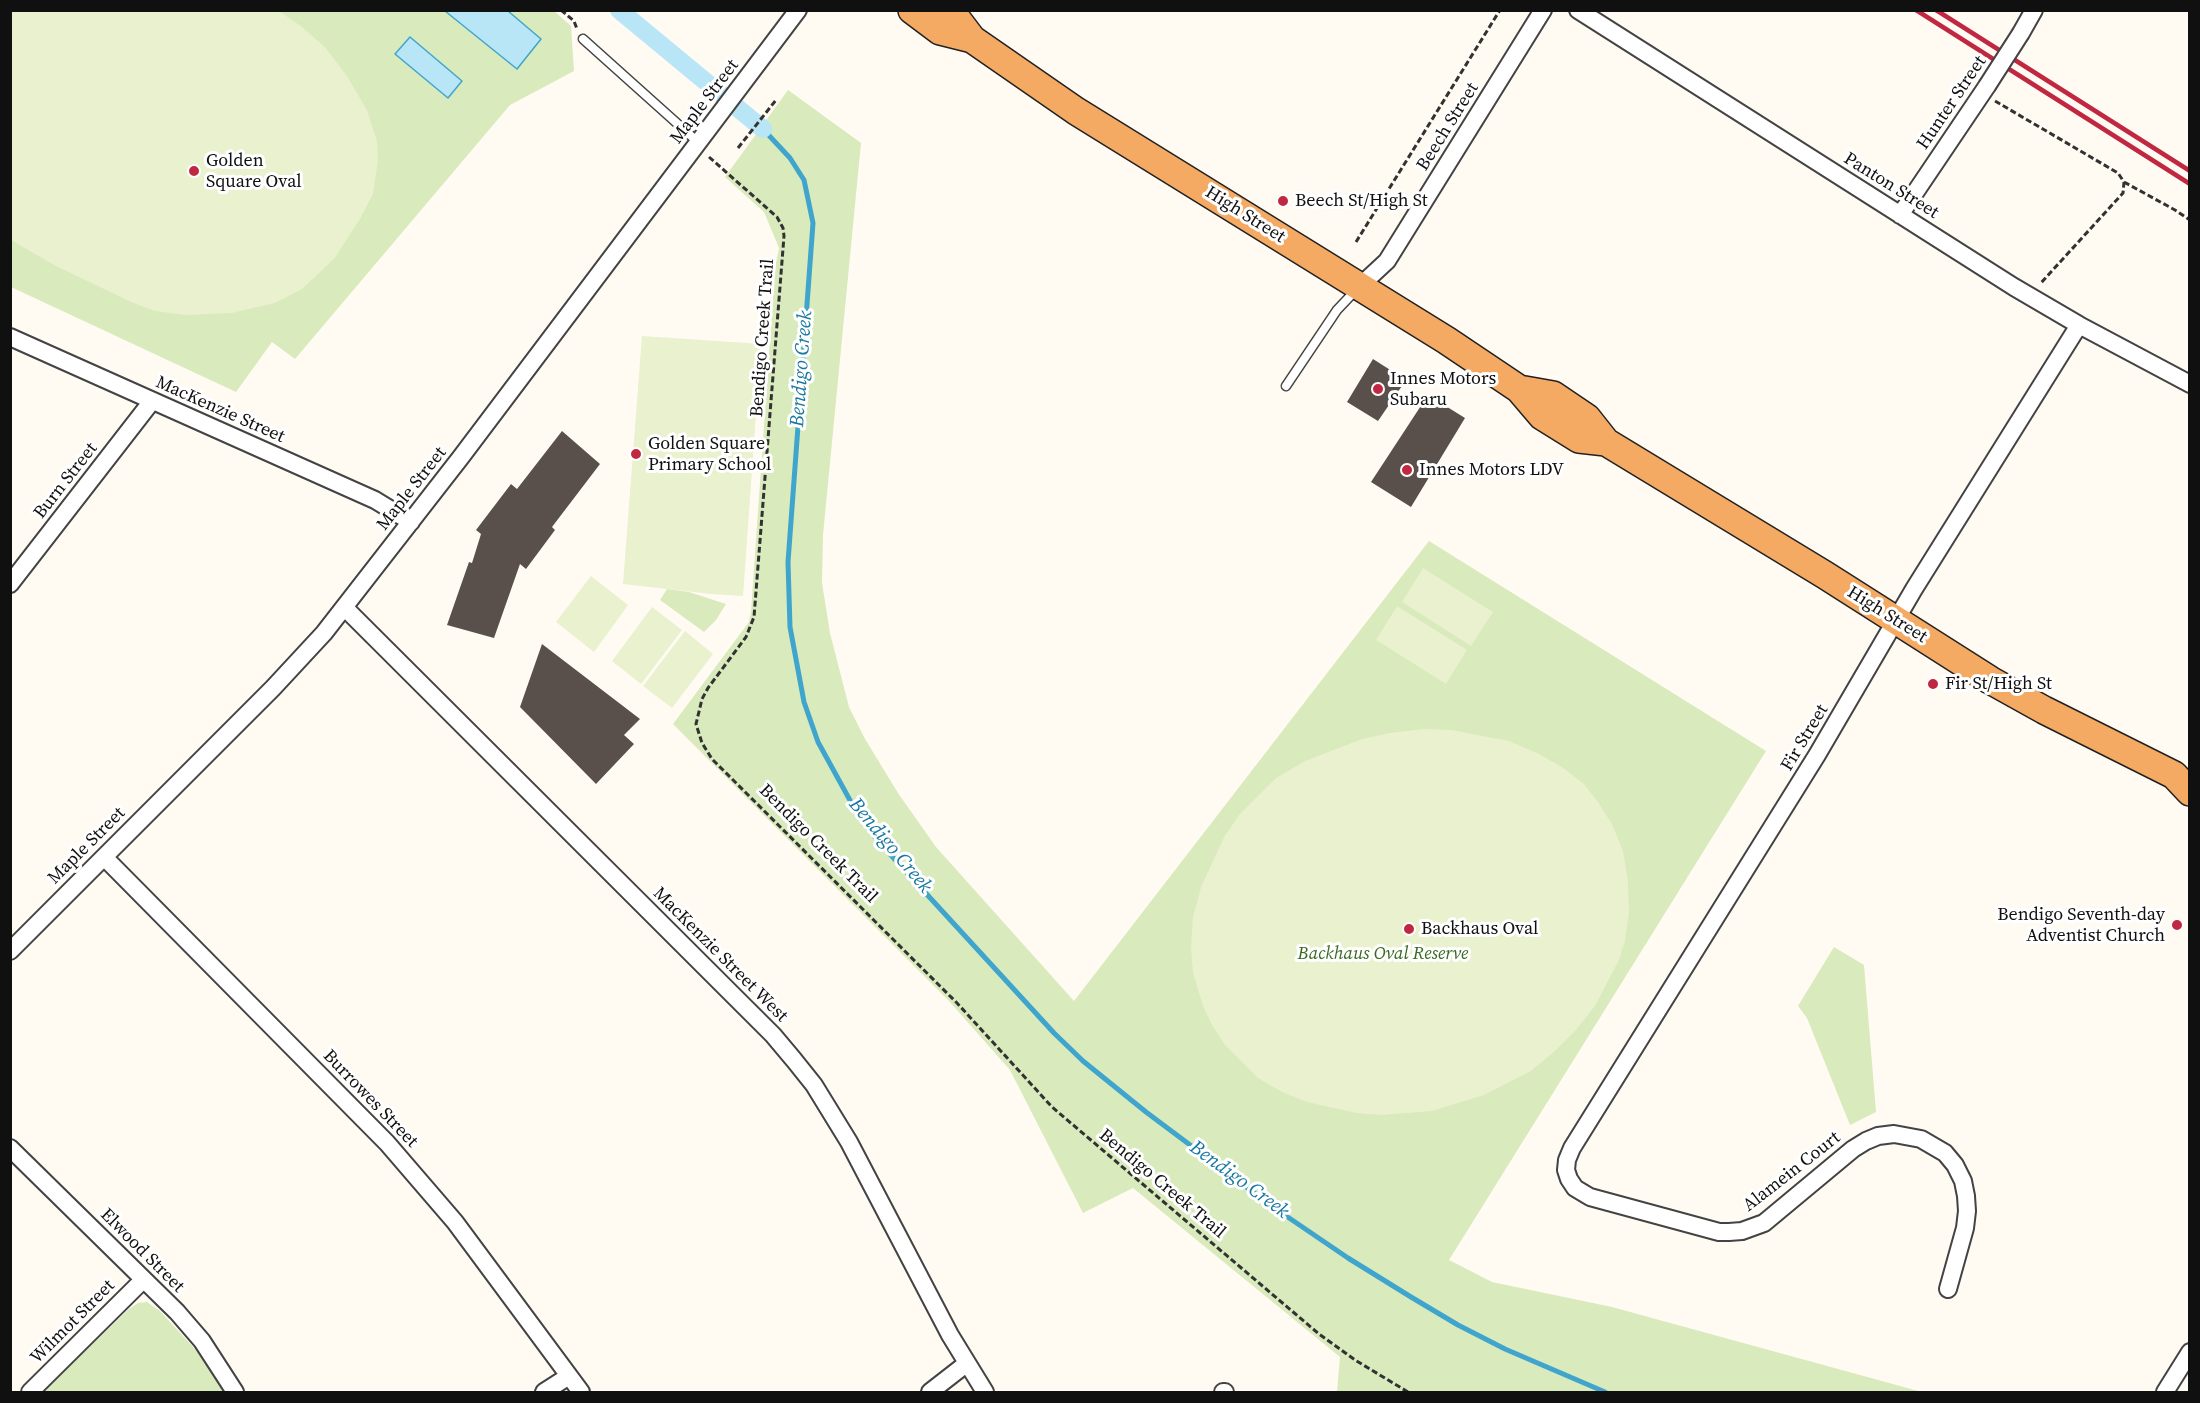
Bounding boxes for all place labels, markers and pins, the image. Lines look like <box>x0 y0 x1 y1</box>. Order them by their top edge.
place label: Golden Square Oval <box>206 150 302 192</box>
marker: Golden Square Oval <box>187 164 201 178</box>
place label: Beech St/High St <box>1295 190 1428 212</box>
marker: Beech St/High St <box>1276 194 1290 208</box>
place label: Innes Motors Subaru <box>1390 368 1496 410</box>
marker: Innes Motors Subaru <box>1371 382 1385 396</box>
place label: Golden Square Primary School <box>648 433 771 476</box>
marker: Golden Square Primary School <box>629 447 643 461</box>
place label: Innes Motors LDV <box>1419 459 1564 481</box>
marker: Innes Motors LDV <box>1400 463 1414 477</box>
place label: Fir St/High St <box>1945 673 2052 695</box>
marker: Fir St/High St <box>1926 677 1940 691</box>
place label: Bendigo Seventh-day Adventist Church <box>1997 904 2165 946</box>
place label: Backhaus Oval <box>1421 918 1538 940</box>
marker: Bendigo Seventh-day Adventist Church <box>2170 918 2184 932</box>
marker: Backhaus Oval <box>1402 922 1416 936</box>

